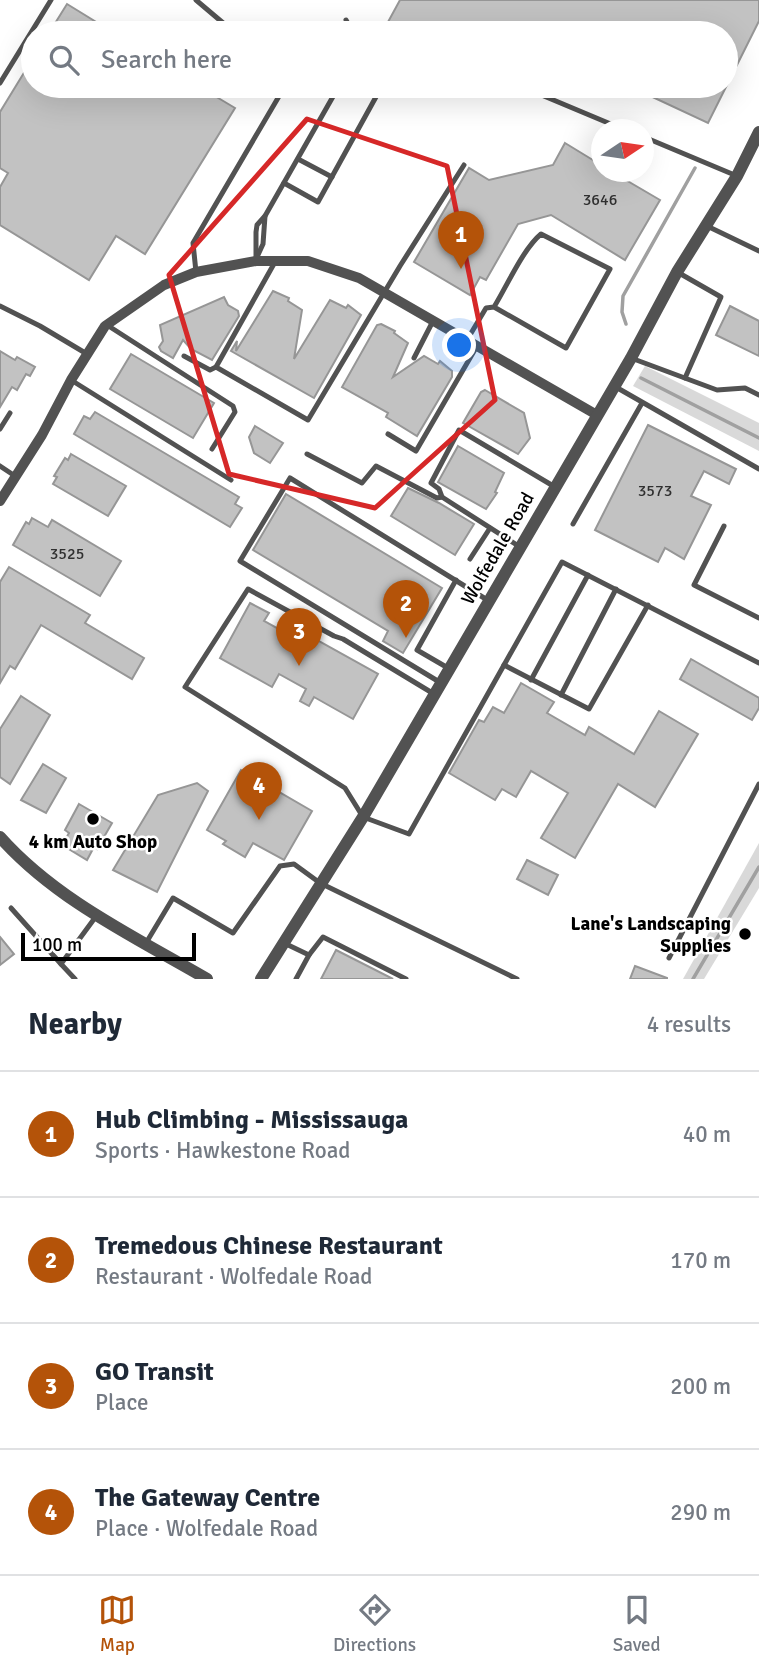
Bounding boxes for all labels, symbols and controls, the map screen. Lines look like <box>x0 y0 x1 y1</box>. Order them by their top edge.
search box <box>21 21 738 98</box>
icon: search <box>45 41 83 79</box>
text: Search here <box>101 44 232 76</box>
north arrow <box>591 119 654 182</box>
house number: 3646 <box>583 190 617 210</box>
pin: 1 <box>438 211 484 269</box>
your location <box>442 328 476 362</box>
house number: 3573 <box>638 481 672 501</box>
street label: Wolfedale Road <box>456 488 540 609</box>
house number: 3525 <box>50 544 84 564</box>
pin: 2 <box>383 580 429 638</box>
pin: 3 <box>276 608 322 666</box>
pin: 4 <box>236 762 282 820</box>
marker: 4 km Auto Shop <box>85 811 101 827</box>
place label: 4 km Auto Shop <box>29 830 157 854</box>
place label: Lane's Landscaping Supplies <box>571 912 731 958</box>
marker: Lane's Landscaping Supplies <box>737 926 753 942</box>
scale bar <box>21 930 196 962</box>
text: 100 m <box>32 933 82 957</box>
text: Nearby <box>28 1006 122 1043</box>
text: 4 results <box>647 1010 731 1039</box>
text: Hub Climbing - Mississauga <box>95 1104 408 1136</box>
text: 1 <box>45 1120 57 1149</box>
text: 40 m <box>683 1120 731 1149</box>
text: Sports · Hawkestone Road <box>95 1136 350 1165</box>
text: Tremedous Chinese Restaurant <box>95 1230 443 1262</box>
text: 2 <box>45 1246 57 1275</box>
text: 170 m <box>670 1246 731 1275</box>
text: Restaurant · Wolfedale Road <box>95 1262 372 1291</box>
text: GO Transit <box>95 1356 214 1388</box>
text: 3 <box>45 1372 57 1401</box>
text: 200 m <box>670 1372 731 1401</box>
text: Place <box>95 1388 149 1417</box>
text: The Gateway Centre <box>95 1482 320 1514</box>
text: 4 <box>45 1498 57 1527</box>
text: 290 m <box>670 1498 731 1527</box>
text: Place · Wolfedale Road <box>95 1514 318 1543</box>
tab: Map <box>98 1591 136 1657</box>
tab: Directions <box>333 1591 416 1657</box>
tab: Saved <box>613 1591 661 1657</box>

